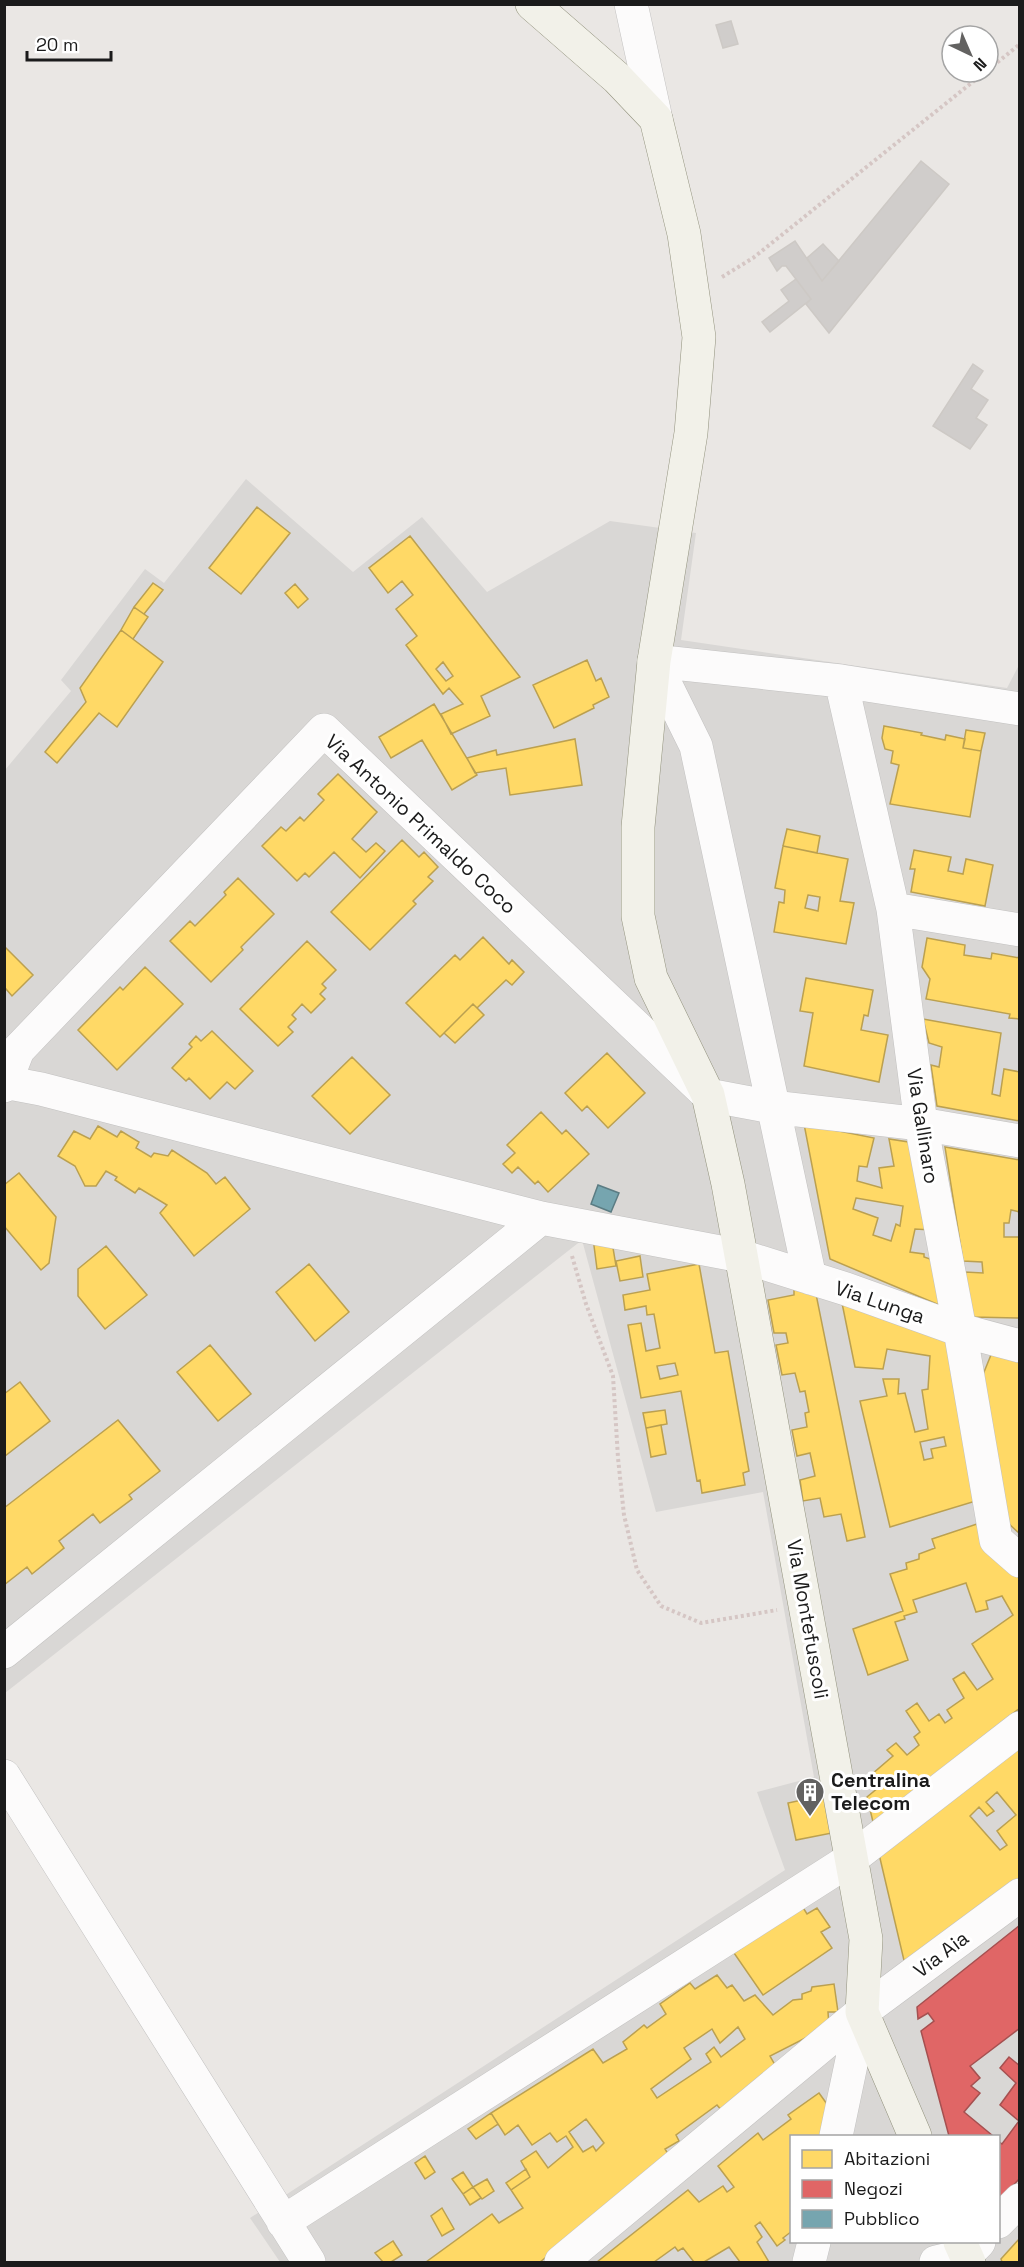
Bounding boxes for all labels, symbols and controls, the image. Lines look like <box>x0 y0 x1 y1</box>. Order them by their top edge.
scale bar <box>27 24 111 62</box>
north arrow <box>940 24 1000 84</box>
text: 20 m <box>36 33 79 56</box>
text: N <box>969 53 991 76</box>
street label: Via Antonio Primaldo Coco <box>320 729 522 919</box>
street label: Via Gallinaro <box>901 1066 945 1186</box>
street label: Via Lunga <box>832 1274 928 1330</box>
street label: Via Montefuscoli <box>781 1537 835 1701</box>
place label: Centralina Telecom <box>831 1767 931 1816</box>
building icon: Centralina Telecom <box>794 1776 826 1818</box>
street label: Via Aia <box>908 1925 974 1983</box>
legend <box>790 2135 1000 2243</box>
text: Abitazioni <box>844 2147 930 2170</box>
text: Negozi <box>844 2177 903 2200</box>
text: Pubblico <box>844 2207 920 2230</box>

